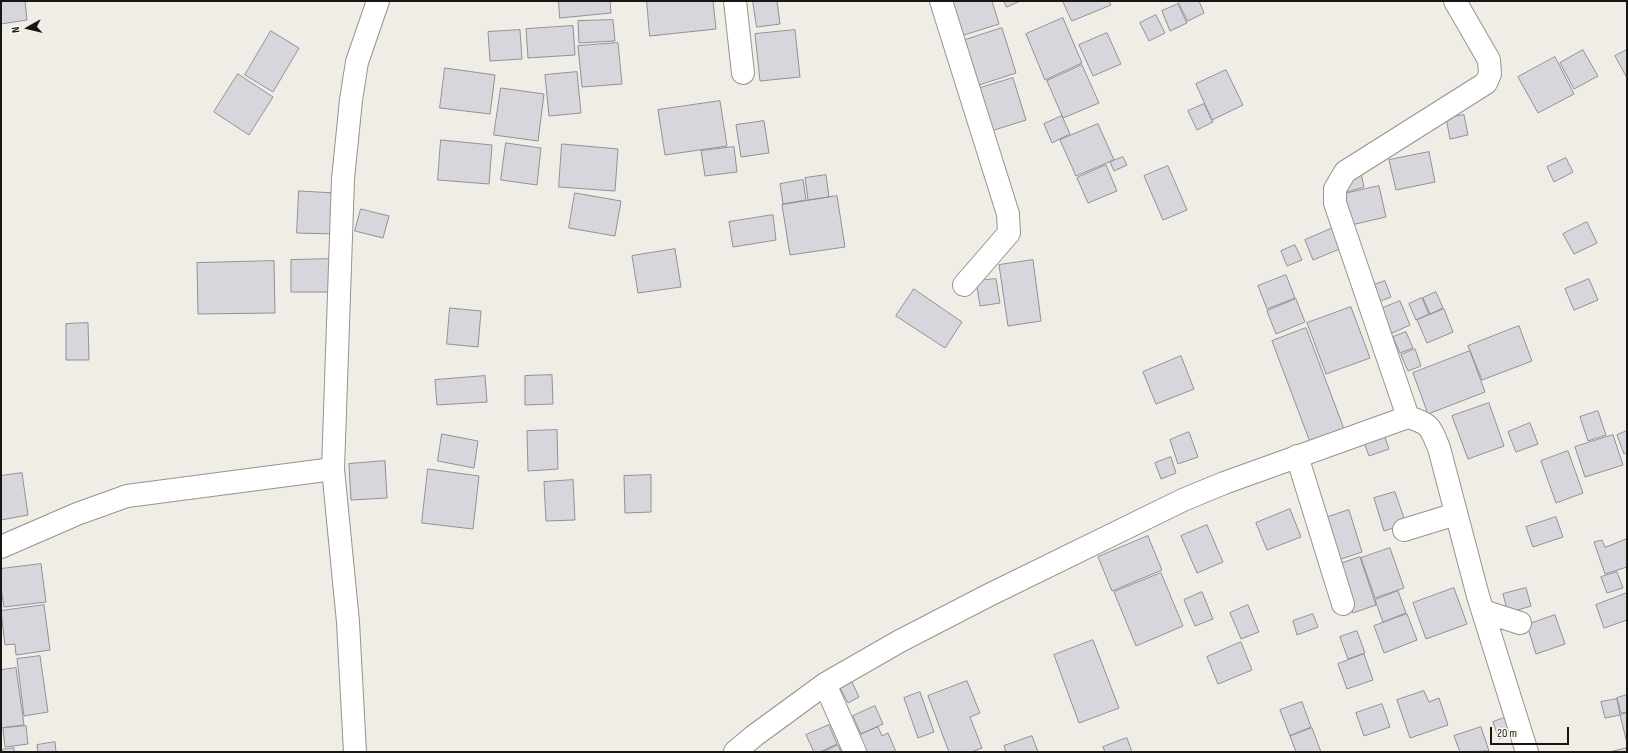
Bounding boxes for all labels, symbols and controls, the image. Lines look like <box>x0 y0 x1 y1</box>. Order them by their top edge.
north arrow <box>8 8 48 48</box>
text: N <box>9 26 22 34</box>
scale bar <box>1492 719 1571 745</box>
text: 20 m <box>1497 726 1517 741</box>

